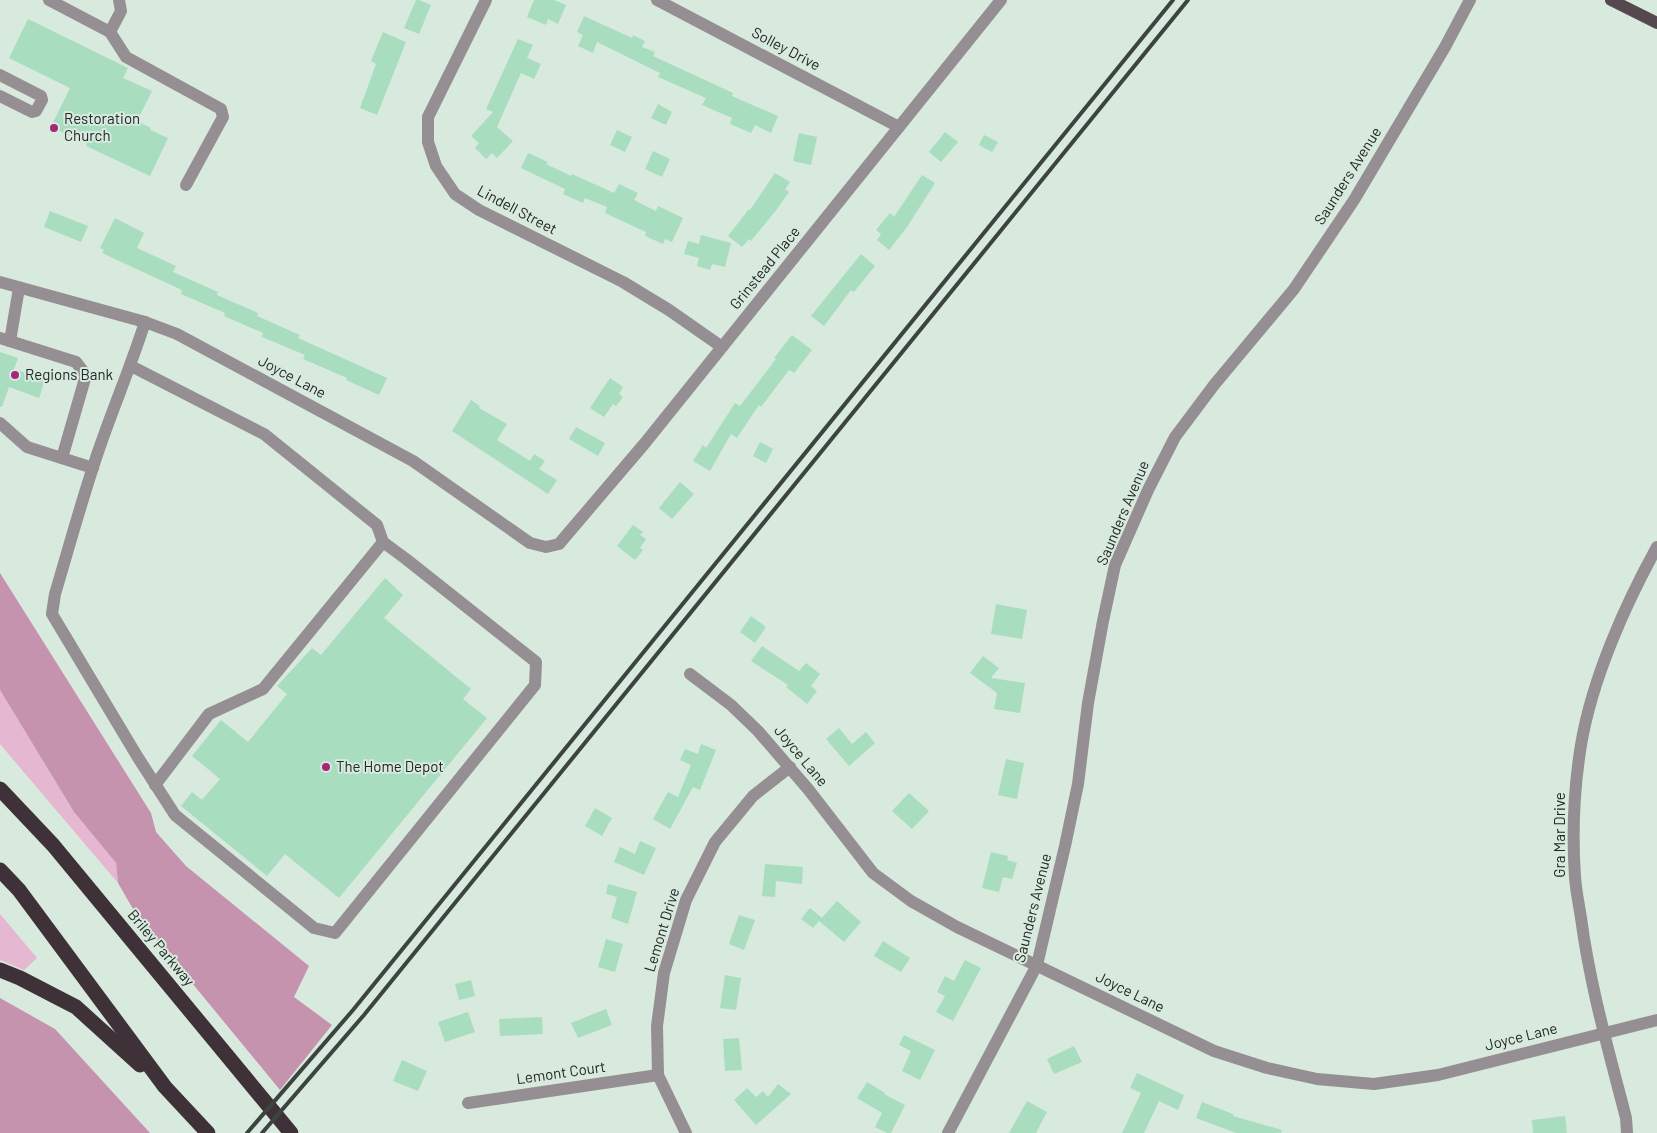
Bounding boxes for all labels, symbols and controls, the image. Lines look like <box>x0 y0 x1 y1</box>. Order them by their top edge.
street label: Solley Drive <box>749 23 824 74</box>
place label: Restoration Church <box>64 109 140 144</box>
marker: Restoration Church <box>48 122 60 134</box>
street label: Saunders Avenue <box>1310 123 1384 228</box>
street label: Lindell Street <box>475 181 560 238</box>
street label: Grinstead Place <box>725 222 803 312</box>
street label: Joyce Lane <box>256 351 329 401</box>
place label: Regions Bank <box>25 365 114 383</box>
marker: Regions Bank <box>9 369 21 381</box>
street label: Saunders Avenue <box>1092 458 1152 568</box>
street label: Joyce Lane <box>771 721 832 790</box>
place label: The Home Depot <box>336 757 444 775</box>
marker: The Home Depot <box>320 761 332 773</box>
street label: Gra Mar Drive <box>1550 792 1568 878</box>
street label: Saunders Avenue <box>1010 851 1054 964</box>
street label: Lemont Drive <box>640 885 682 974</box>
street label: Briley Parkway <box>125 905 199 989</box>
street label: Joyce Lane <box>1093 967 1168 1015</box>
street label: Joyce Lane <box>1483 1018 1559 1054</box>
street label: Lemont Court <box>515 1057 607 1087</box>

